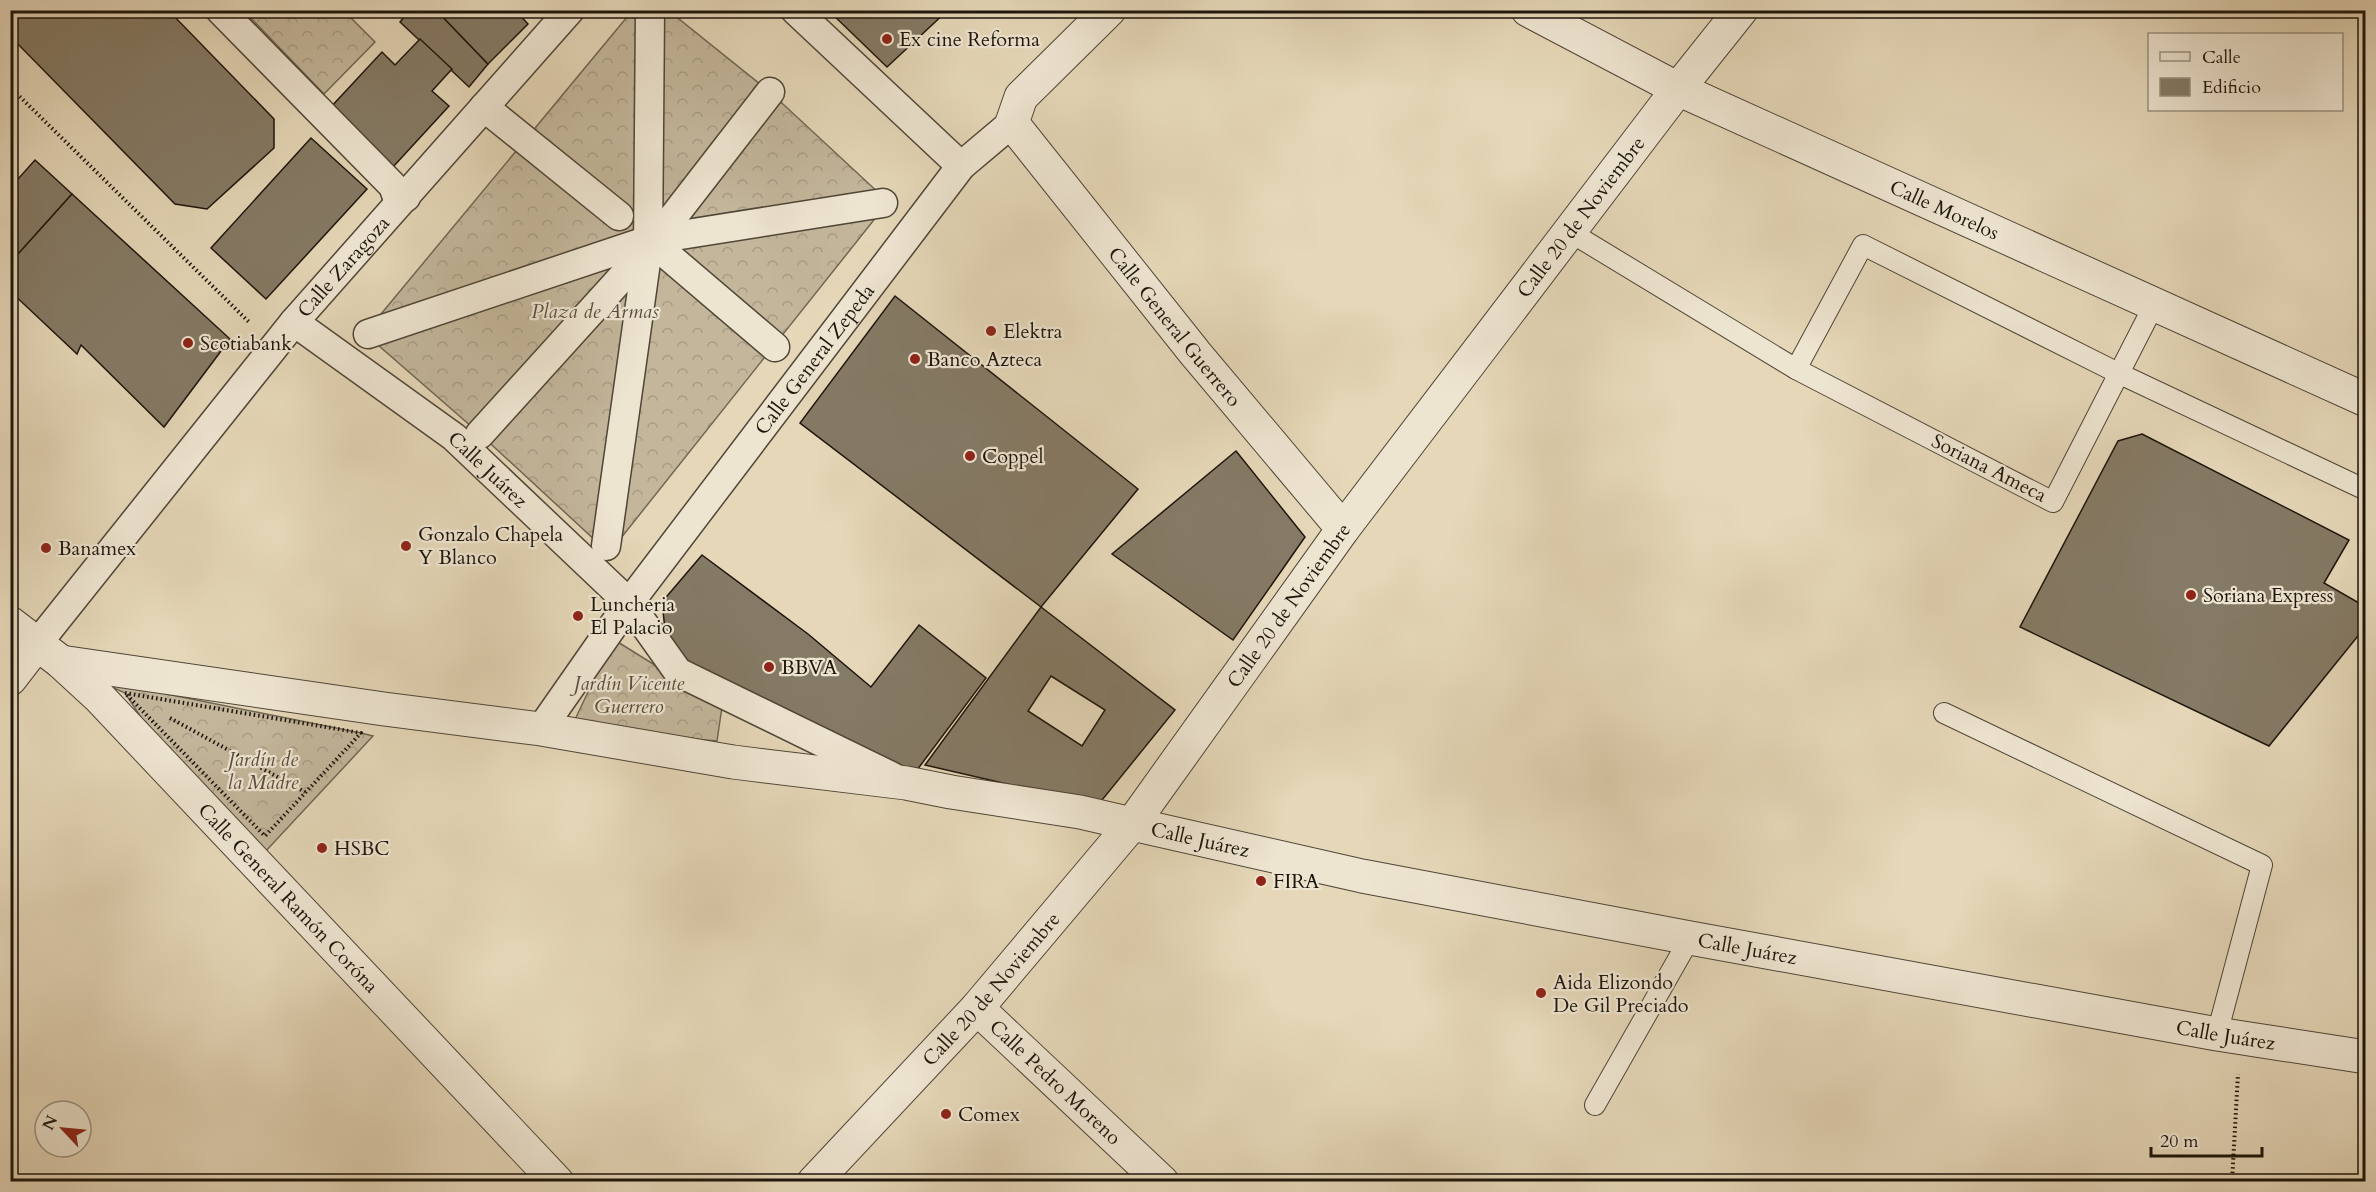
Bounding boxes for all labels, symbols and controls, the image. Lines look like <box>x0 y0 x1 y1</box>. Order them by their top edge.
place label: Ex cine Reforma <box>899 26 1040 53</box>
marker: Ex cine Reforma <box>880 32 894 46</box>
legend <box>2148 33 2343 111</box>
text: Calle <box>2202 45 2241 70</box>
text: Edificio <box>2202 75 2261 100</box>
street label: Calle 20 de Noviembre <box>1510 131 1651 303</box>
street label: Calle Morelos <box>1886 173 2003 246</box>
street label: Calle Zaragoza <box>291 210 395 323</box>
street label: Calle General Guerrero <box>1102 241 1248 412</box>
street label: Calle General Zepeda <box>748 278 881 440</box>
park label: Plaza de Armas <box>531 298 659 325</box>
place label: Elektra <box>1003 318 1063 345</box>
marker: Elektra <box>984 324 998 338</box>
place label: Scotiabank <box>200 330 292 357</box>
marker: Scotiabank <box>181 336 195 350</box>
place label: Banco Azteca <box>927 346 1043 373</box>
marker: Banco Azteca <box>908 352 922 366</box>
street label: Calle Juárez <box>442 425 534 514</box>
street label: Soriana Ameca <box>1927 427 2051 509</box>
place label: Coppel <box>982 443 1044 470</box>
marker: Coppel <box>963 449 977 463</box>
street label: Calle 20 de Noviembre <box>1220 517 1357 693</box>
place label: Gonzalo Chapela Y Blanco <box>418 521 564 571</box>
place label: Banamex <box>58 535 136 562</box>
marker: Gonzalo Chapela Y Blanco <box>399 539 413 553</box>
marker: Banamex <box>39 541 53 555</box>
place label: Soriana Express <box>2203 582 2333 609</box>
marker: Soriana Express <box>2184 588 2198 602</box>
place label: Luncheria El Palacio <box>590 591 676 641</box>
marker: Luncheria El Palacio <box>571 609 585 623</box>
place label: BBVA <box>781 654 838 681</box>
marker: BBVA <box>762 660 776 674</box>
park label: Jardín Vicente Guerrero <box>569 670 685 720</box>
park label: Jardín de la Madre <box>223 746 299 796</box>
street label: Calle General Ramón Coróna <box>192 797 385 999</box>
street label: Calle Juárez <box>1148 815 1252 864</box>
place label: HSBC <box>334 835 390 862</box>
marker: HSBC <box>315 841 329 855</box>
place label: FIRA <box>1273 868 1320 895</box>
marker: FIRA <box>1254 874 1268 888</box>
street label: Calle 20 de Noviembre <box>916 906 1066 1072</box>
street label: Calle Juárez <box>1696 926 1799 971</box>
place label: Aida Elizondo De Gil Preciado <box>1553 969 1689 1019</box>
marker: Aida Elizondo De Gil Preciado <box>1534 986 1548 1000</box>
street label: Calle Pedro Moreno <box>984 1013 1128 1151</box>
street label: Calle Juárez <box>2174 1013 2277 1056</box>
north arrow <box>33 1099 93 1159</box>
place label: Comex <box>958 1101 1020 1128</box>
marker: Comex <box>939 1107 953 1121</box>
text: N <box>37 1112 63 1134</box>
scale bar <box>2151 1120 2262 1158</box>
text: 20 m <box>2160 1129 2199 1154</box>

